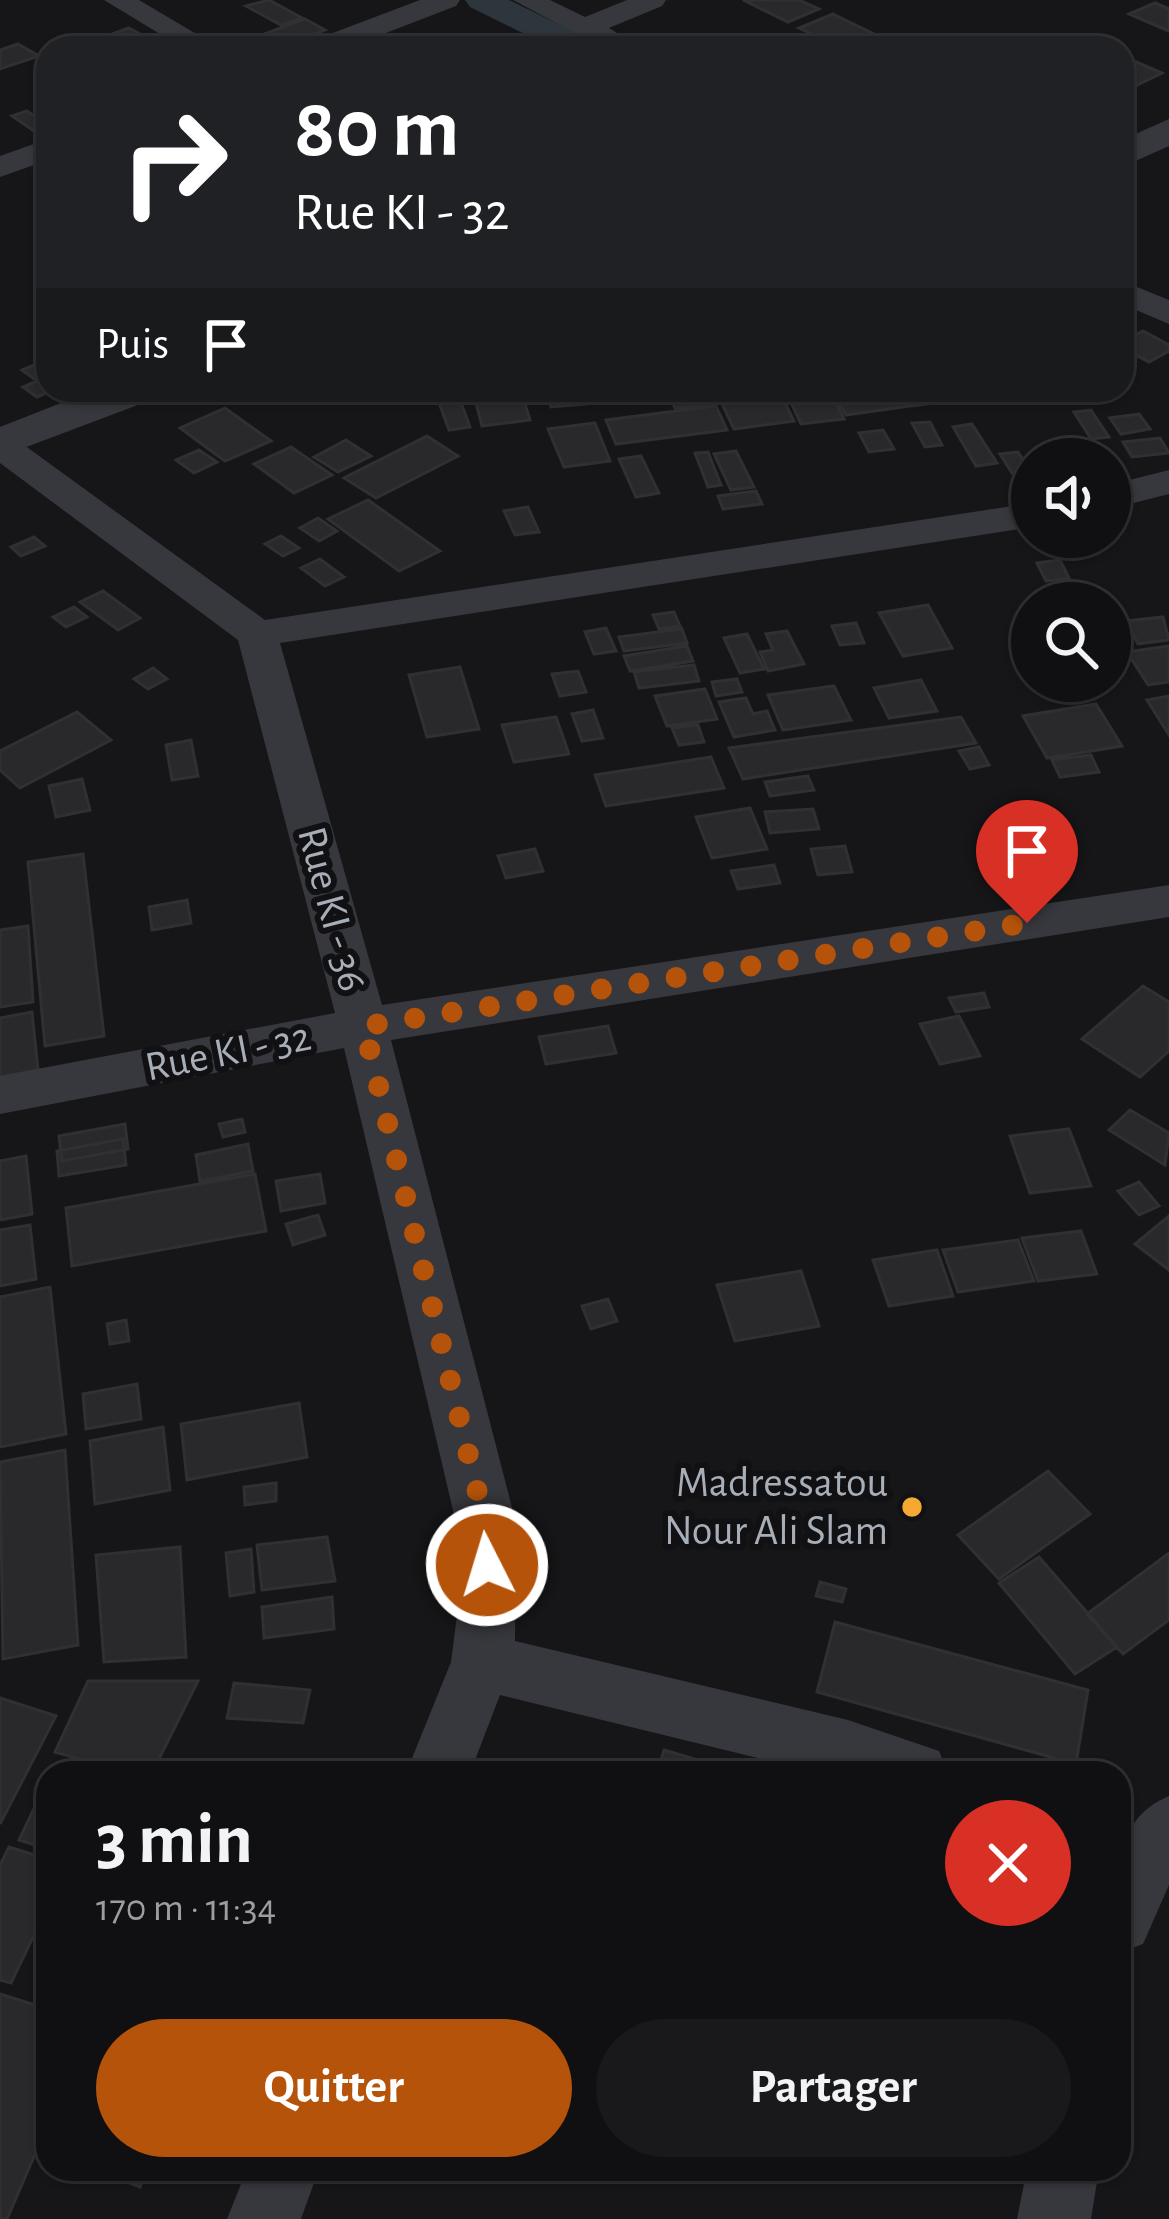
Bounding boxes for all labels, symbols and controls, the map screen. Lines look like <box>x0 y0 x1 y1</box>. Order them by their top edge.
icon: right <box>96 84 252 240</box>
text: 80 m <box>294 88 460 172</box>
text: Rue KI - 32 <box>294 186 509 240</box>
icon: arrive <box>193 312 259 378</box>
text: Puis <box>96 322 169 367</box>
map controls <box>1011 438 1131 702</box>
button: sound <box>1011 438 1131 558</box>
button: search <box>1011 582 1131 702</box>
pin <box>976 800 1078 923</box>
icon: arrive <box>994 818 1060 884</box>
street label: Rue KI - 36 <box>290 822 374 996</box>
street label: Rue KI - 32 <box>142 1015 314 1089</box>
place label: Madressatou Nour Ali Slam <box>664 1462 888 1552</box>
marker: Madressatou Nour Ali Slam <box>899 1494 925 1520</box>
position arrow <box>424 1502 550 1628</box>
button: close <box>945 1800 1071 1926</box>
text: 3 min <box>96 1804 253 1876</box>
text: 170 m · 11:34 <box>96 1889 276 1928</box>
button: Quitter <box>96 2019 572 2157</box>
button: Partager <box>596 2019 1071 2157</box>

